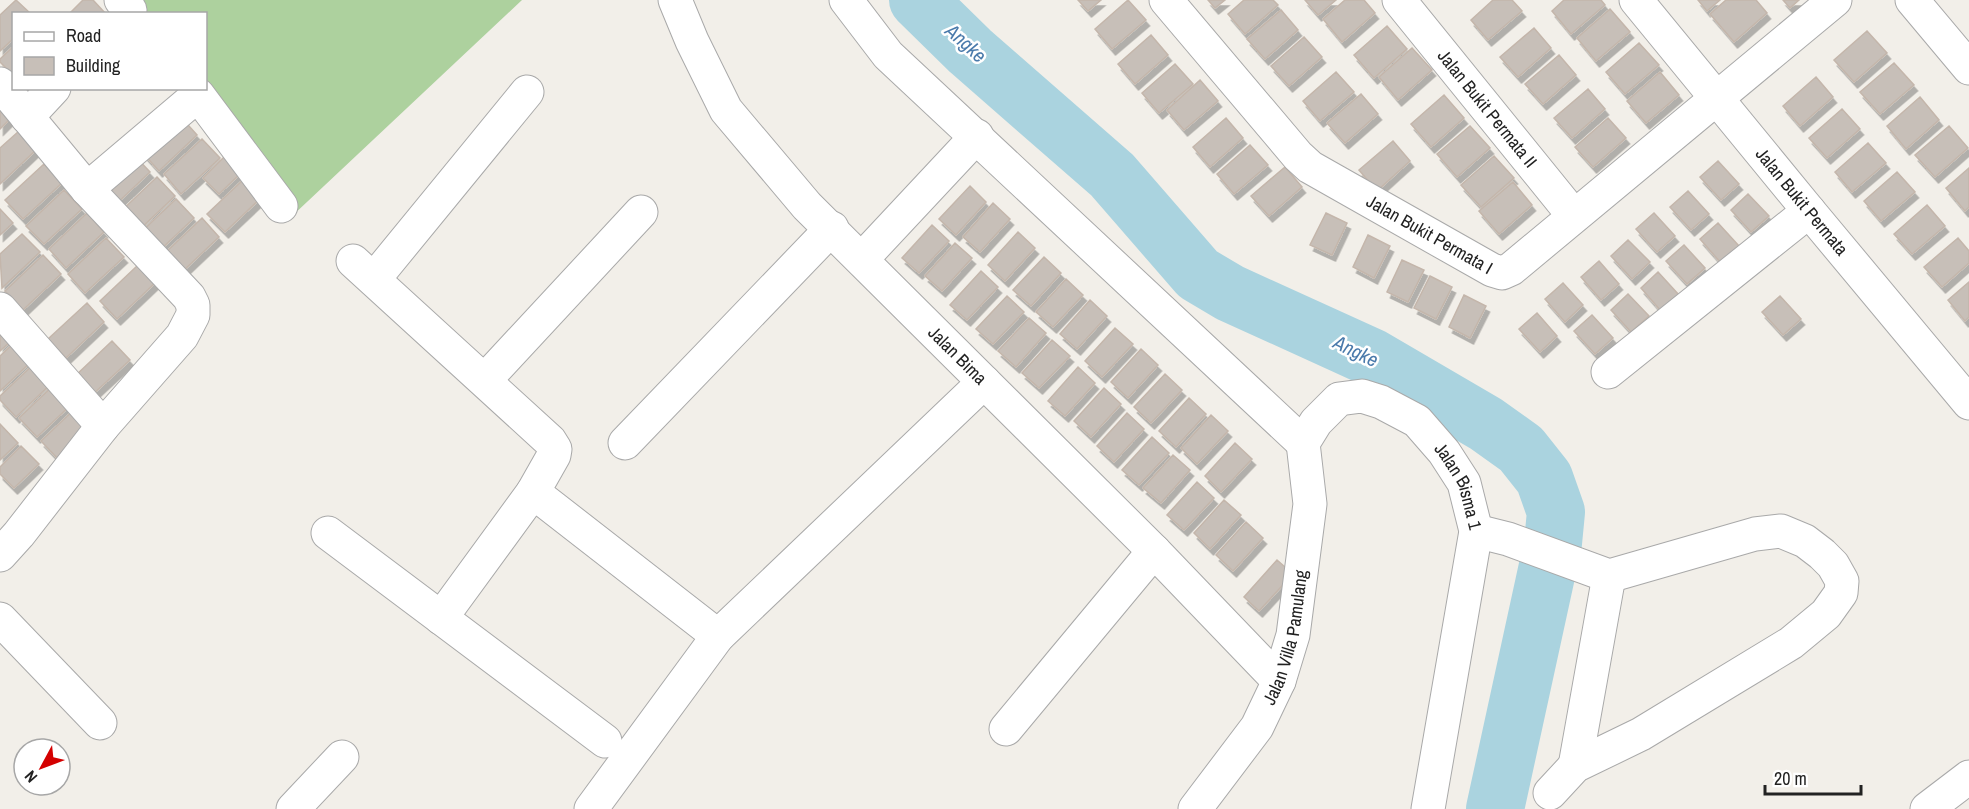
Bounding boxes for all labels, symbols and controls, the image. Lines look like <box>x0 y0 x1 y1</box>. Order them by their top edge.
legend <box>12 12 207 90</box>
water label: Angke <box>939 16 993 68</box>
text: Road <box>66 23 101 48</box>
street label: Jalan Bukit Permata II <box>1432 44 1543 173</box>
text: Building <box>66 53 121 78</box>
street label: Jalan Bukit Permata <box>1750 142 1854 261</box>
street label: Jalan Bukit Permata I <box>1362 189 1497 280</box>
street label: Jalan Bima <box>923 320 993 390</box>
water label: Angke <box>1329 328 1383 373</box>
street label: Jalan Bisma 1 <box>1429 437 1488 533</box>
street label: Jalan Villa Pamulang <box>1256 568 1313 709</box>
north arrow <box>12 737 72 797</box>
scale bar <box>1765 758 1861 796</box>
text: N <box>19 766 42 788</box>
text: 20 m <box>1774 766 1807 791</box>

